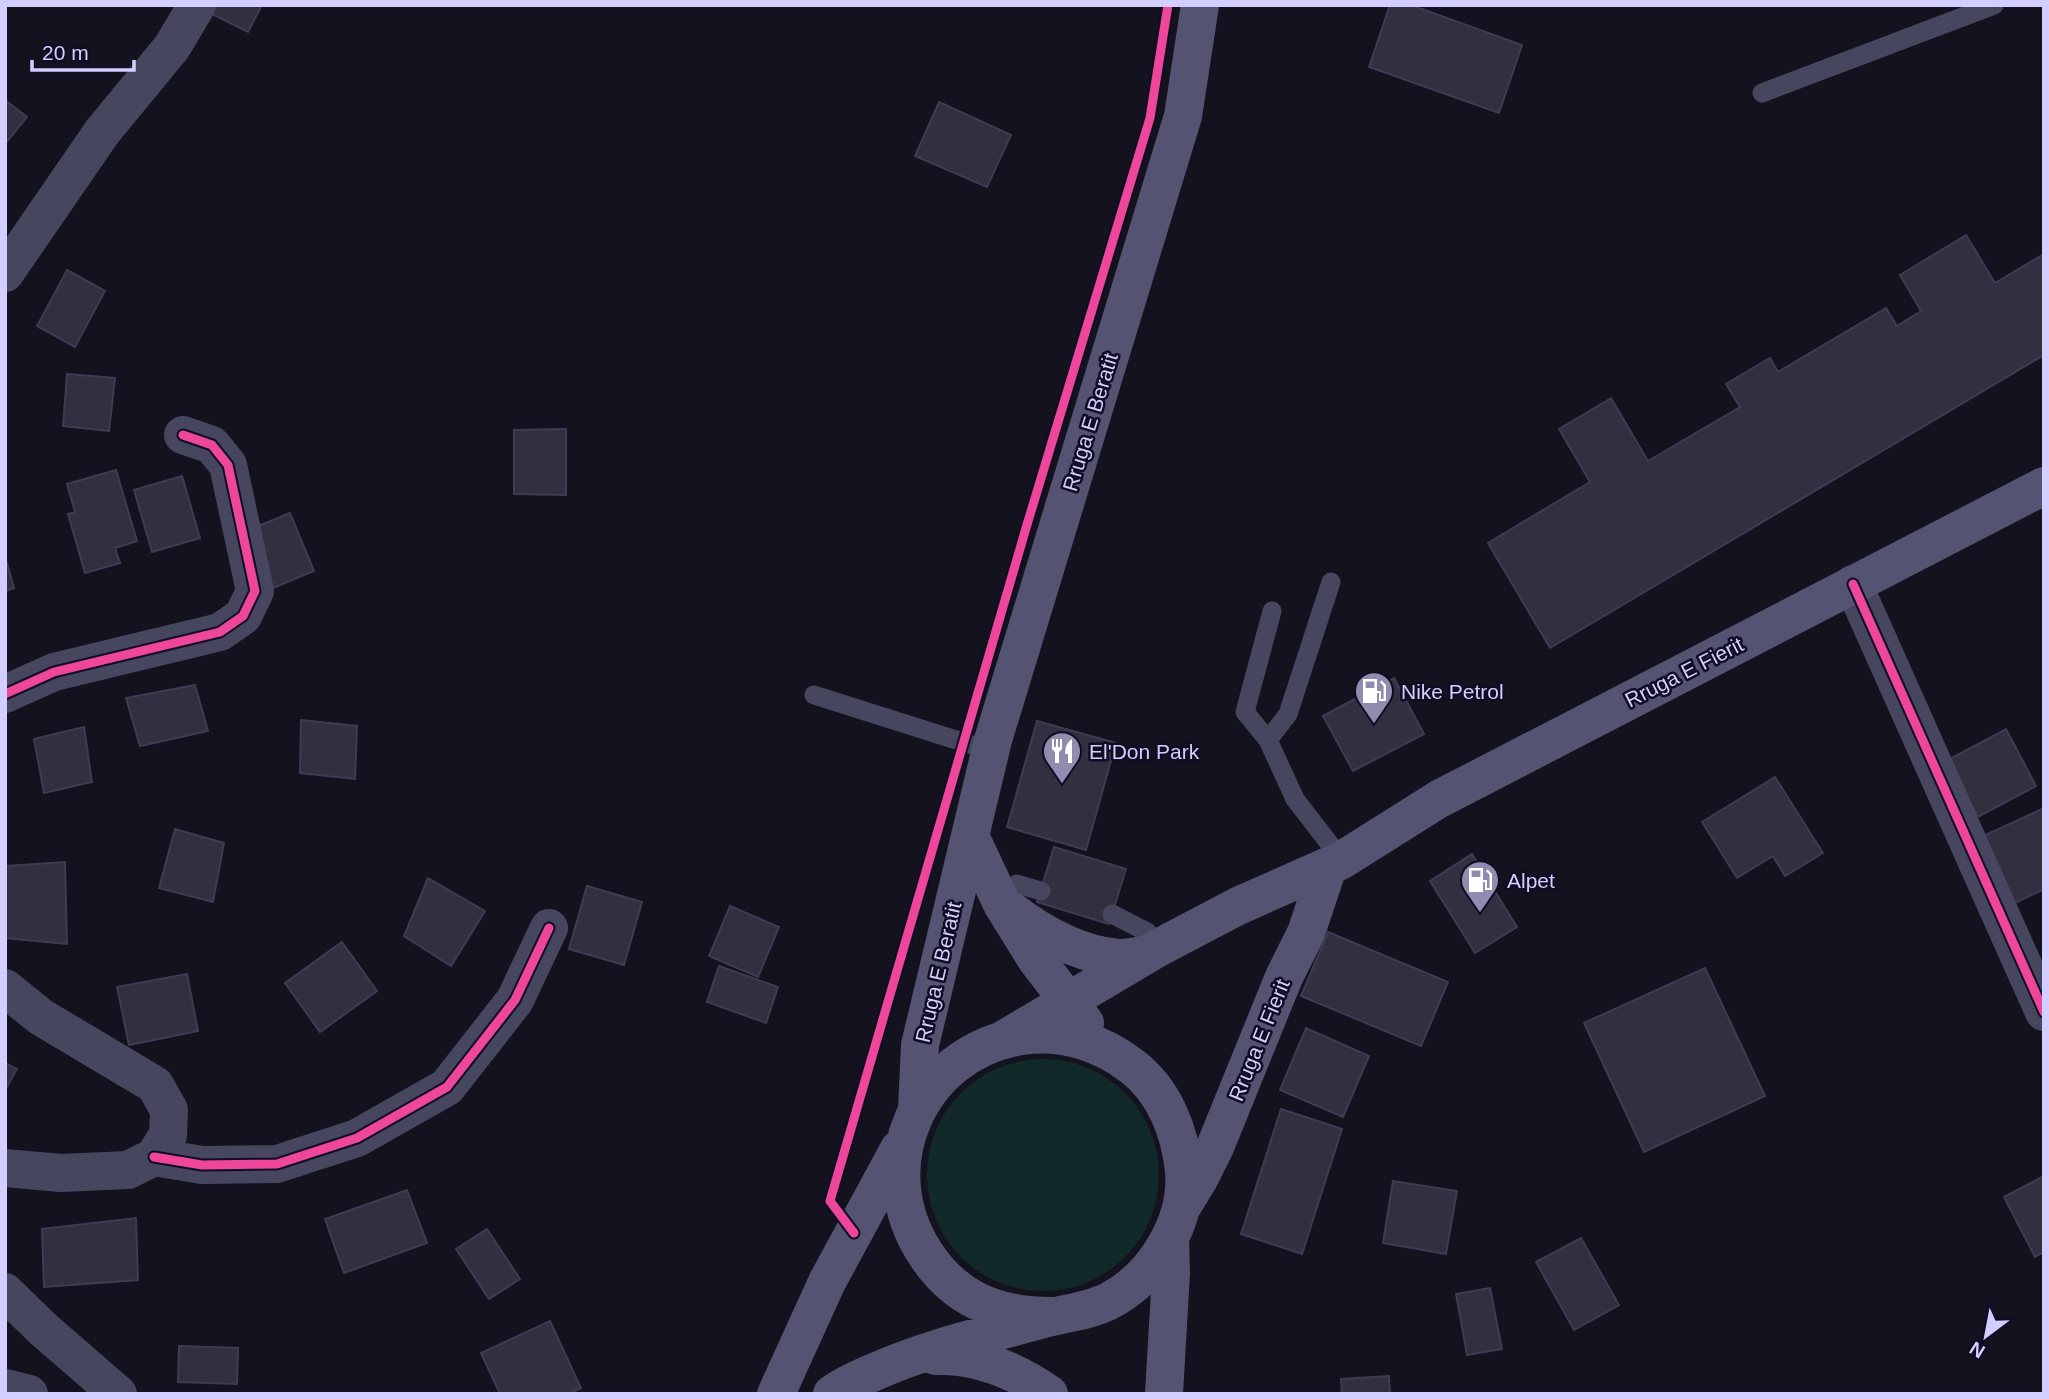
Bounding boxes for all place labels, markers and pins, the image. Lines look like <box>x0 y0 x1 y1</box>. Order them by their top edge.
fuel station icon: Nike Petrol <box>1353 670 1395 725</box>
place label: Nike Petrol <box>1401 680 1504 703</box>
restaurant icon: El'Don Park <box>1041 730 1083 785</box>
place label: El'Don Park <box>1089 740 1200 763</box>
fuel station icon: Alpet <box>1459 859 1501 914</box>
place label: Alpet <box>1507 869 1555 892</box>

